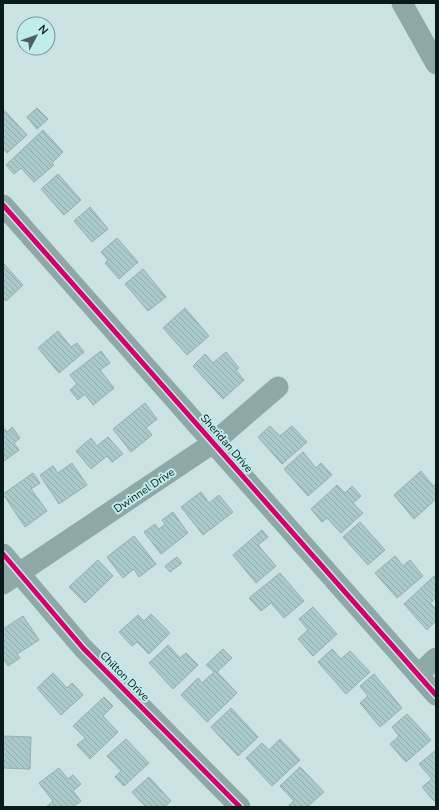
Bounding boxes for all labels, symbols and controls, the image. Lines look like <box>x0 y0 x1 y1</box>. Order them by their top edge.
north arrow <box>16 16 56 56</box>
text: N <box>35 22 52 38</box>
street label: Sheridan Drive <box>197 411 256 476</box>
street label: Dwinnel Drive <box>111 464 178 516</box>
street label: Chilton Drive <box>97 648 153 705</box>

